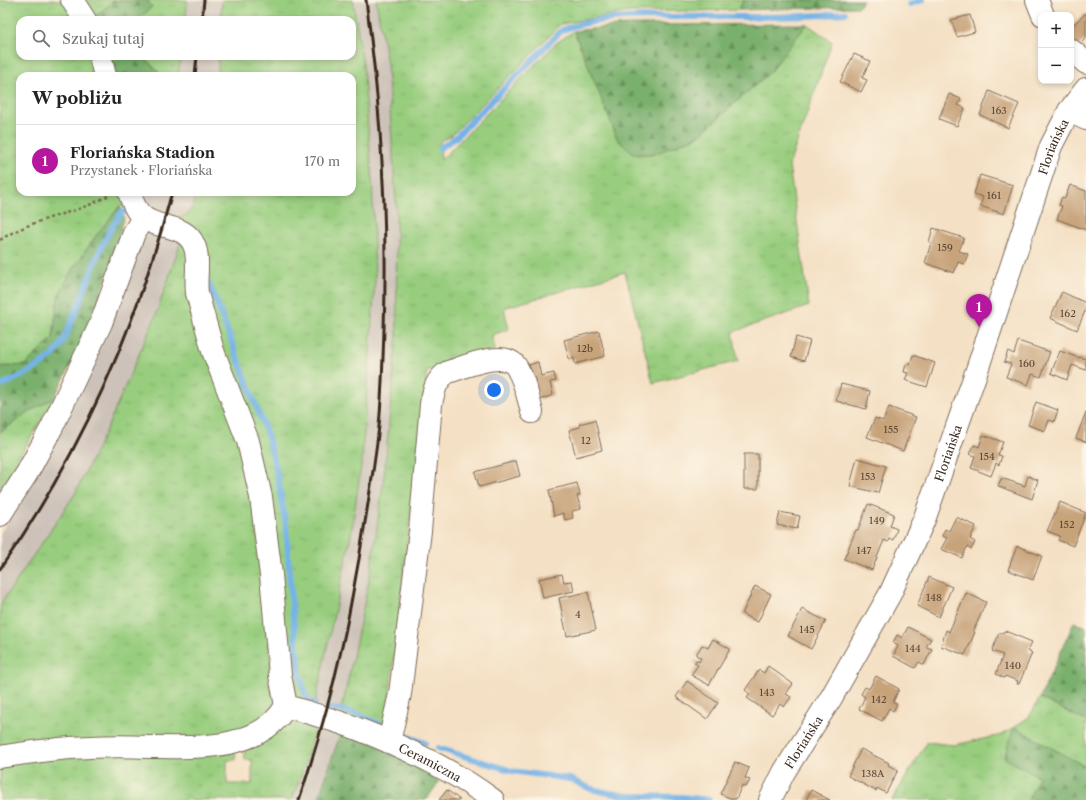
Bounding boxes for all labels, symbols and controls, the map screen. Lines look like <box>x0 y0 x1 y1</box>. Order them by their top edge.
map controls <box>1038 12 1074 84</box>
button: + <box>1038 12 1074 48</box>
search box <box>16 16 356 60</box>
icon: search <box>30 27 52 49</box>
text: Szukaj tutaj <box>62 29 144 48</box>
button: − <box>1038 48 1074 84</box>
text: W pobliżu <box>32 88 122 108</box>
house number: 163 <box>991 104 1007 117</box>
street label: Floriańska <box>1035 116 1072 177</box>
text: Floriańska Stadion <box>70 143 215 162</box>
text: 1 <box>42 153 48 169</box>
text: 170 m <box>304 153 340 169</box>
text: Przystanek · Floriańska <box>70 162 212 178</box>
house number: 161 <box>987 189 1002 202</box>
house number: 159 <box>937 241 953 254</box>
pin: 1 <box>966 294 992 327</box>
house number: 162 <box>1060 307 1076 320</box>
house number: 12b <box>577 342 593 355</box>
house number: 160 <box>1019 357 1035 370</box>
your location <box>484 380 504 400</box>
street label: Floriańska <box>931 422 965 484</box>
house number: 155 <box>883 423 899 436</box>
house number: 12 <box>581 434 591 447</box>
house number: 154 <box>979 450 995 463</box>
house number: 153 <box>860 470 876 483</box>
house number: 149 <box>869 514 885 527</box>
house number: 152 <box>1059 518 1075 531</box>
house number: 147 <box>857 544 872 557</box>
house number: 148 <box>926 591 942 604</box>
house number: 4 <box>575 608 581 621</box>
house number: 145 <box>799 623 815 636</box>
house number: 144 <box>905 642 921 655</box>
house number: 140 <box>1005 659 1021 672</box>
house number: 143 <box>759 686 775 699</box>
house number: 142 <box>871 693 887 706</box>
street label: Floriańska <box>781 712 826 771</box>
street label: Ceramiczna <box>396 740 465 785</box>
house number: 138A <box>861 767 885 780</box>

